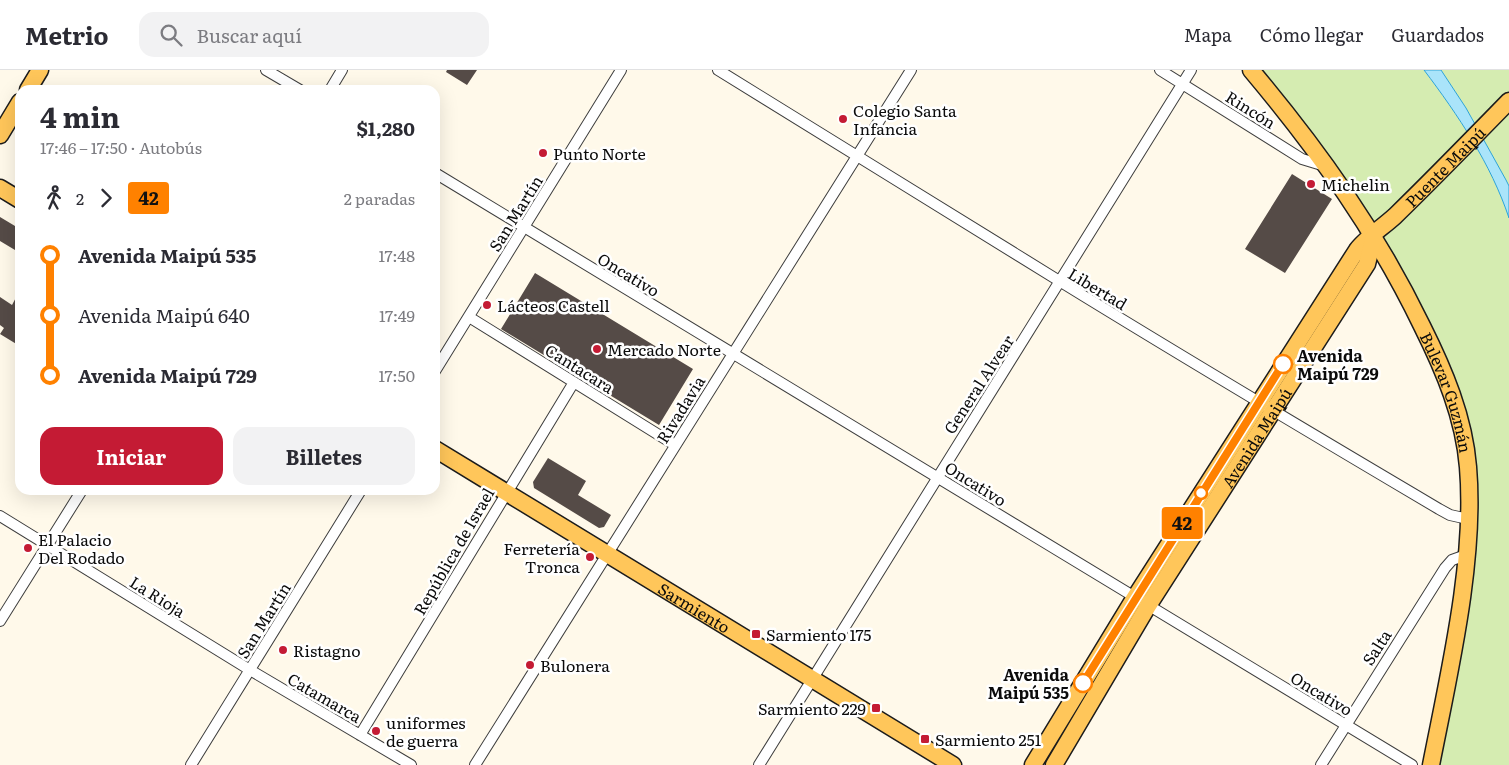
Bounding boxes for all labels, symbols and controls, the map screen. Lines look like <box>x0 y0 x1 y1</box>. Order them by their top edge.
search box <box>139 12 489 57</box>
text: Metrio <box>25 17 109 52</box>
icon: search <box>157 21 185 49</box>
text: Buscar aquí <box>197 21 302 49</box>
text: Mapa <box>1184 21 1232 48</box>
text: Cómo llegar <box>1260 21 1363 48</box>
text: Guardados <box>1391 21 1484 48</box>
street label: Rincón <box>1221 84 1281 134</box>
text: 4 min <box>40 95 120 137</box>
place label: Colegio Santa Infancia <box>853 98 957 140</box>
marker: Colegio Santa Infancia <box>837 113 849 125</box>
text: $1,280 <box>357 114 415 142</box>
street label: Puente Maipú <box>1399 120 1491 212</box>
text: 17:46 – 17:50 · Autobús <box>40 135 202 159</box>
place label: Punto Norte <box>553 141 646 165</box>
marker: Punto Norte <box>537 147 549 159</box>
street label: San Martín <box>482 170 548 256</box>
place label: Michelin <box>1321 172 1390 196</box>
marker: Michelin <box>1305 178 1317 190</box>
icon: walk <box>40 184 68 212</box>
icon: forward <box>92 184 120 212</box>
text: 42 <box>138 184 159 211</box>
text: 2 <box>76 186 84 210</box>
text: 2 paradas <box>344 186 415 210</box>
text: Avenida Maipú 535 <box>78 241 256 269</box>
text: 17:48 <box>379 243 415 267</box>
street label: Oncativo <box>593 246 665 302</box>
street label: Libertad <box>1064 261 1132 315</box>
place label: Lácteos Castell <box>497 293 610 317</box>
marker: Lácteos Castell <box>481 299 493 311</box>
text: Avenida Maipú 640 <box>78 301 250 329</box>
text: 17:49 <box>379 303 415 327</box>
street label: Bulevar Guzmán <box>1415 328 1478 455</box>
street label: General Alvear <box>937 329 1019 438</box>
street label: Cantacara <box>541 337 619 399</box>
place label: Mercado Norte <box>607 337 721 361</box>
marker: Mercado Norte <box>591 343 603 355</box>
place label: Avenida Maipú 729 <box>1297 343 1379 385</box>
marker: Avenida Maipú 729 <box>1273 354 1293 374</box>
text: Avenida Maipú 729 <box>78 361 257 389</box>
text: 17:50 <box>378 363 415 387</box>
street label: Rivadavia <box>650 370 710 447</box>
street label: Avenida Maipú <box>1215 383 1297 492</box>
button: Iniciar <box>40 427 223 485</box>
button: Billetes <box>233 427 415 485</box>
street label: Oncativo <box>941 455 1011 511</box>
street label: República de Israel <box>407 483 499 619</box>
unlabelled marker <box>1194 486 1208 500</box>
line badge: 42 <box>1160 507 1204 539</box>
text: 42 <box>1172 509 1192 536</box>
place label: El Palacio Del Rodado <box>38 527 125 569</box>
place label: Ferretería Tronca <box>504 536 580 578</box>
marker: El Palacio Del Rodado <box>22 542 34 554</box>
marker: Ferretería Tronca <box>584 551 596 563</box>
street label: La Rioja <box>125 569 191 623</box>
street label: Sarmiento <box>654 576 735 638</box>
street label: San Martín <box>230 577 296 663</box>
place label: Sarmiento 175 <box>766 622 871 646</box>
street label: Salta <box>1356 624 1397 670</box>
marker: Sarmiento 175 <box>750 628 762 640</box>
place label: Ristagno <box>293 638 361 662</box>
marker: Ristagno <box>277 644 289 656</box>
place label: Bulonera <box>540 653 610 677</box>
marker: Bulonera <box>524 659 536 671</box>
place label: Avenida Maipú 535 <box>988 662 1070 704</box>
street label: Oncativo <box>1286 665 1358 721</box>
street label: Catamarca <box>284 666 367 728</box>
marker: Avenida Maipú 535 <box>1073 673 1093 693</box>
place label: Sarmiento 229 <box>758 696 866 720</box>
marker: Sarmiento 229 <box>870 702 882 714</box>
place label: uniformes de guerra <box>386 710 466 752</box>
marker: uniformes de guerra <box>370 725 382 737</box>
place label: Sarmiento 251 <box>935 727 1042 751</box>
marker: Sarmiento 251 <box>919 733 931 745</box>

